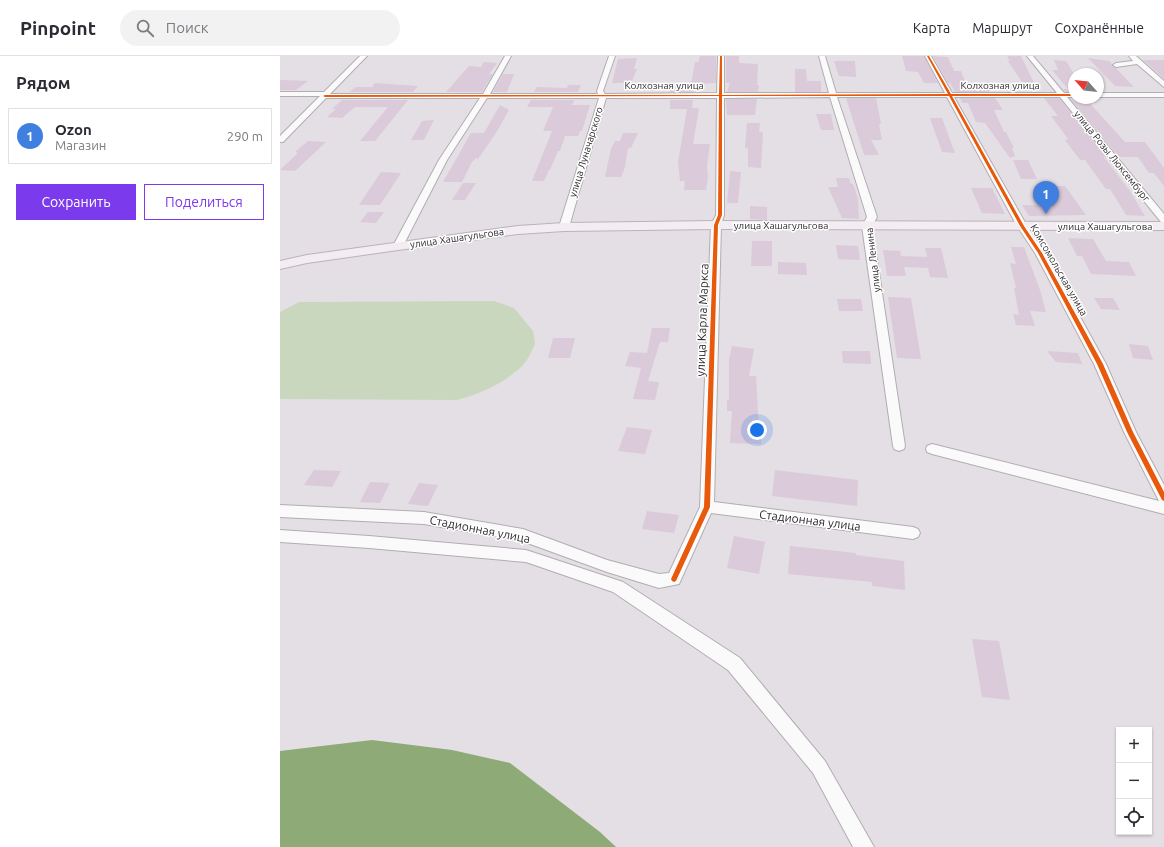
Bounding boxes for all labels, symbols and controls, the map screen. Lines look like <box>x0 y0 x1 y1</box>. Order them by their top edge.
search box <box>120 10 400 46</box>
text: Pinpoint <box>20 17 96 39</box>
icon: search <box>134 17 156 39</box>
text: Поиск <box>166 19 209 36</box>
text: Карта <box>913 20 950 36</box>
text: Маршрут <box>972 20 1033 36</box>
text: Сохранённые <box>1055 20 1144 36</box>
north arrow <box>1068 68 1104 104</box>
text: Рядом <box>16 73 71 92</box>
street label: Колхозная улица <box>624 80 704 91</box>
street label: Колхозная улица <box>960 80 1040 91</box>
street label: улица Луначарского <box>567 105 605 199</box>
street label: улица Розы Люксембург <box>1072 108 1152 204</box>
text: Ozon <box>55 121 92 138</box>
text: 1 <box>26 129 34 143</box>
text: 290 m <box>227 129 263 143</box>
text: Магазин <box>55 138 106 152</box>
pin: 1 <box>1033 181 1059 214</box>
button: Сохранить <box>16 184 136 220</box>
button: Поделиться <box>144 184 264 220</box>
street label: улица Хашагульгова <box>734 220 828 231</box>
street label: улица Хашагульгова <box>1058 221 1152 232</box>
street label: Комсомольская улица <box>1028 222 1090 318</box>
street label: улица Хашагульгова <box>409 226 505 250</box>
street label: улица Ленина <box>864 227 882 293</box>
street label: улица Карла Маркса <box>694 263 710 377</box>
your location <box>747 420 767 440</box>
street label: Стадионная улица <box>759 507 861 533</box>
street label: Стадионная улица <box>429 513 531 545</box>
map controls <box>1116 727 1152 835</box>
button: + <box>1116 727 1152 763</box>
button: − <box>1116 763 1152 799</box>
button: locate <box>1116 799 1152 835</box>

